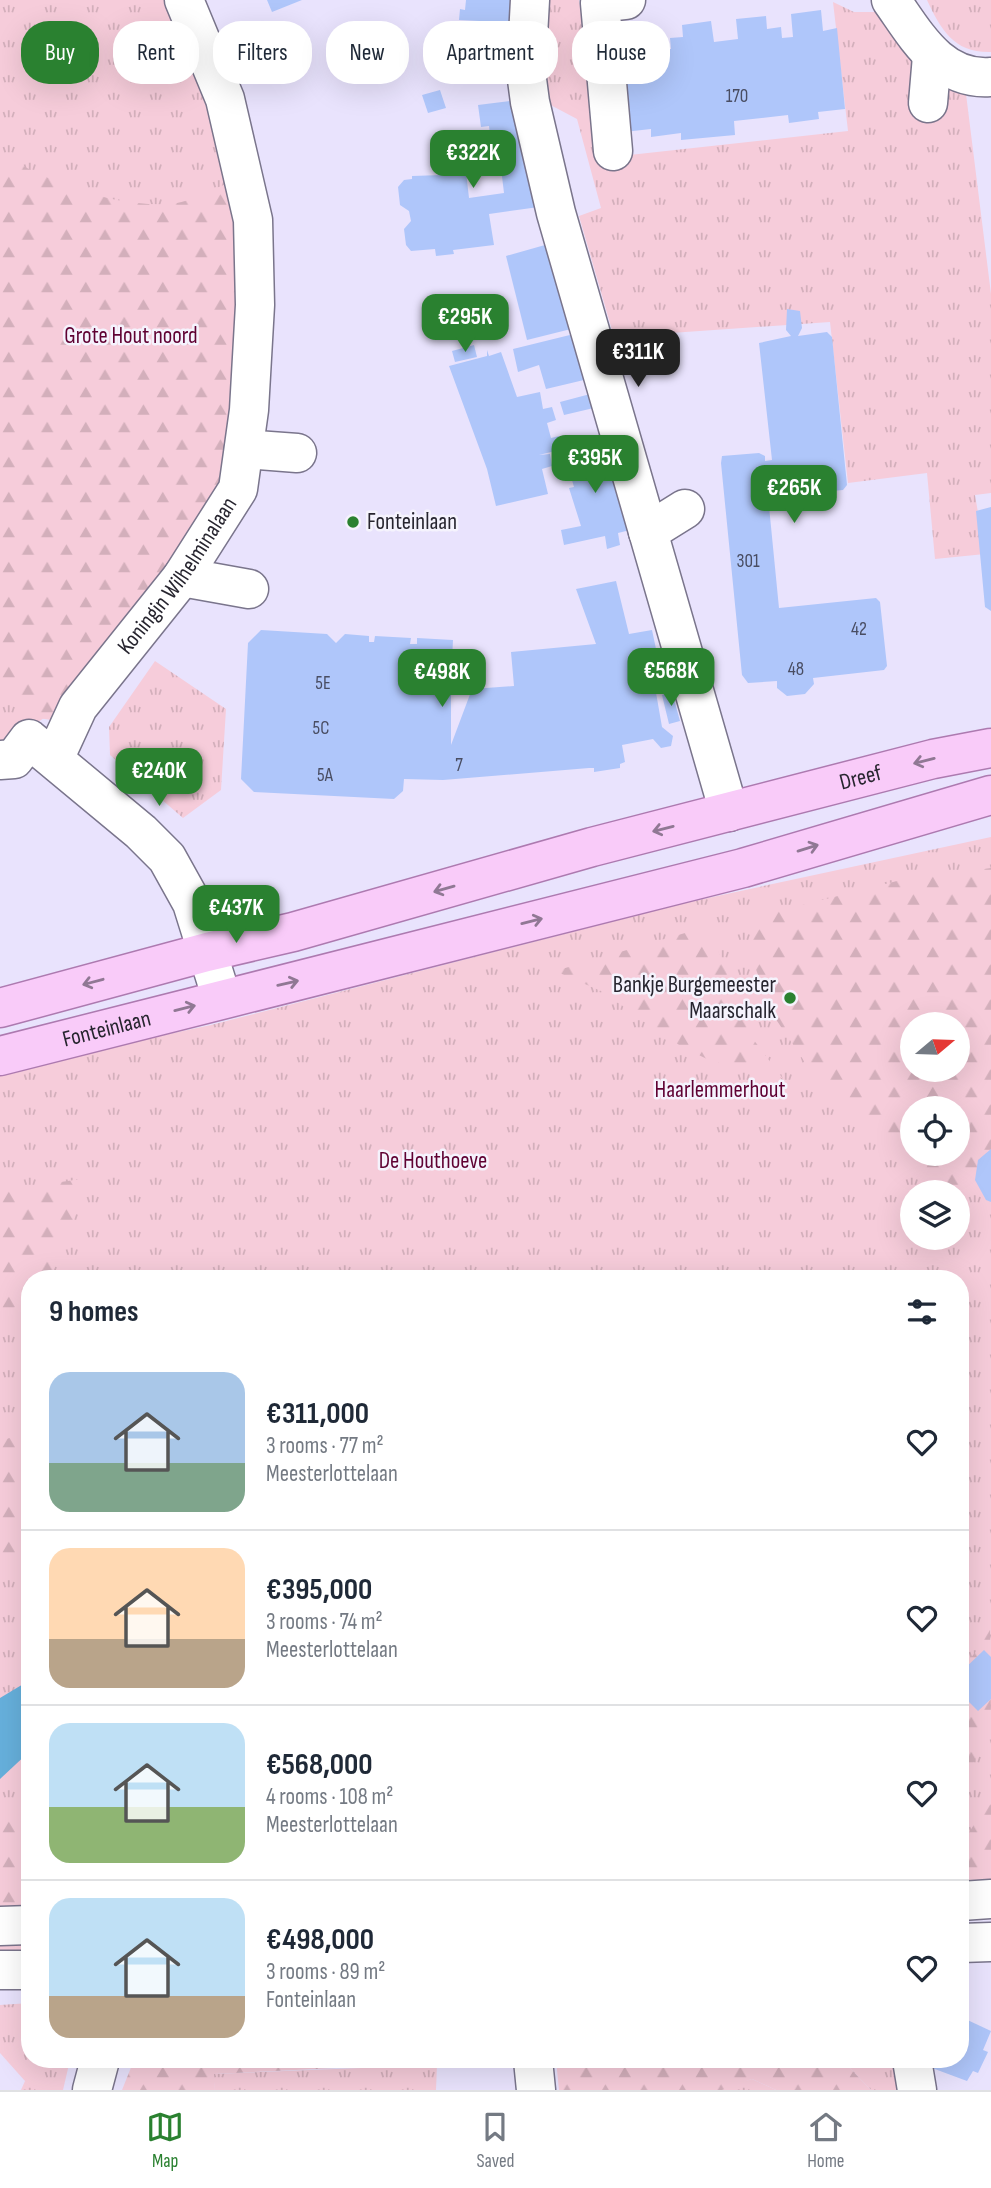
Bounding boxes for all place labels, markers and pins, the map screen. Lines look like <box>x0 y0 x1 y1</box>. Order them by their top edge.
pin: €322K <box>424 130 522 190</box>
pin: €295K <box>416 294 514 354</box>
pin: €311K <box>589 330 687 389</box>
pin: €395K <box>546 435 644 495</box>
pin: €265K <box>745 466 843 525</box>
place label: Fonteinlaan <box>367 508 457 536</box>
marker: Fonteinlaan <box>345 514 361 530</box>
pin: €568K <box>622 648 720 708</box>
pin: €498K <box>393 650 491 709</box>
pin: €240K <box>110 748 208 808</box>
pin: €437K <box>187 886 285 945</box>
place label: Bankje Burgemeester Maarschalk <box>613 971 776 1025</box>
marker: Bankje Burgemeester Maarschalk <box>782 990 798 1006</box>

